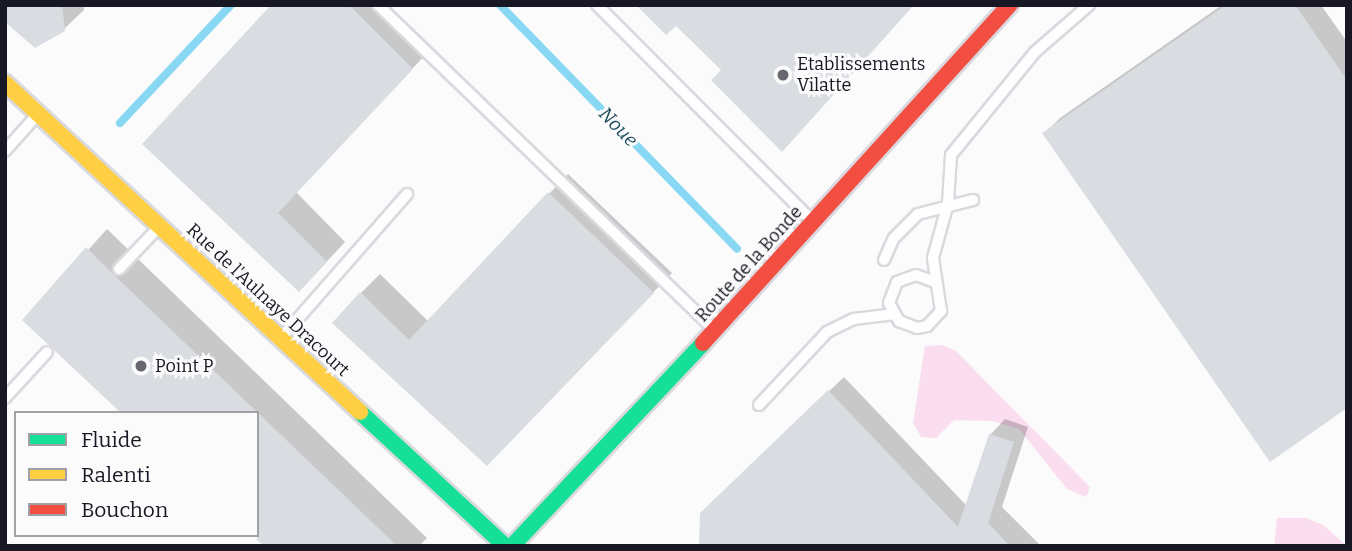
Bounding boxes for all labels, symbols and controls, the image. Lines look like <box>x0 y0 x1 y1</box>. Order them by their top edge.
place label: Etablissements Vilatte <box>797 54 925 96</box>
marker: Etablissements Vilatte <box>775 67 791 83</box>
water label: Noue <box>594 103 642 151</box>
street label: Route de la Bonde <box>691 201 807 327</box>
street label: Rue de l'Aulnaye Dracourt <box>182 219 354 381</box>
place label: Point P <box>155 355 213 377</box>
marker: Point P <box>133 358 149 374</box>
legend <box>14 411 259 537</box>
text: Fluide <box>81 427 142 453</box>
text: Ralenti <box>81 462 151 488</box>
text: Bouchon <box>81 497 168 523</box>

